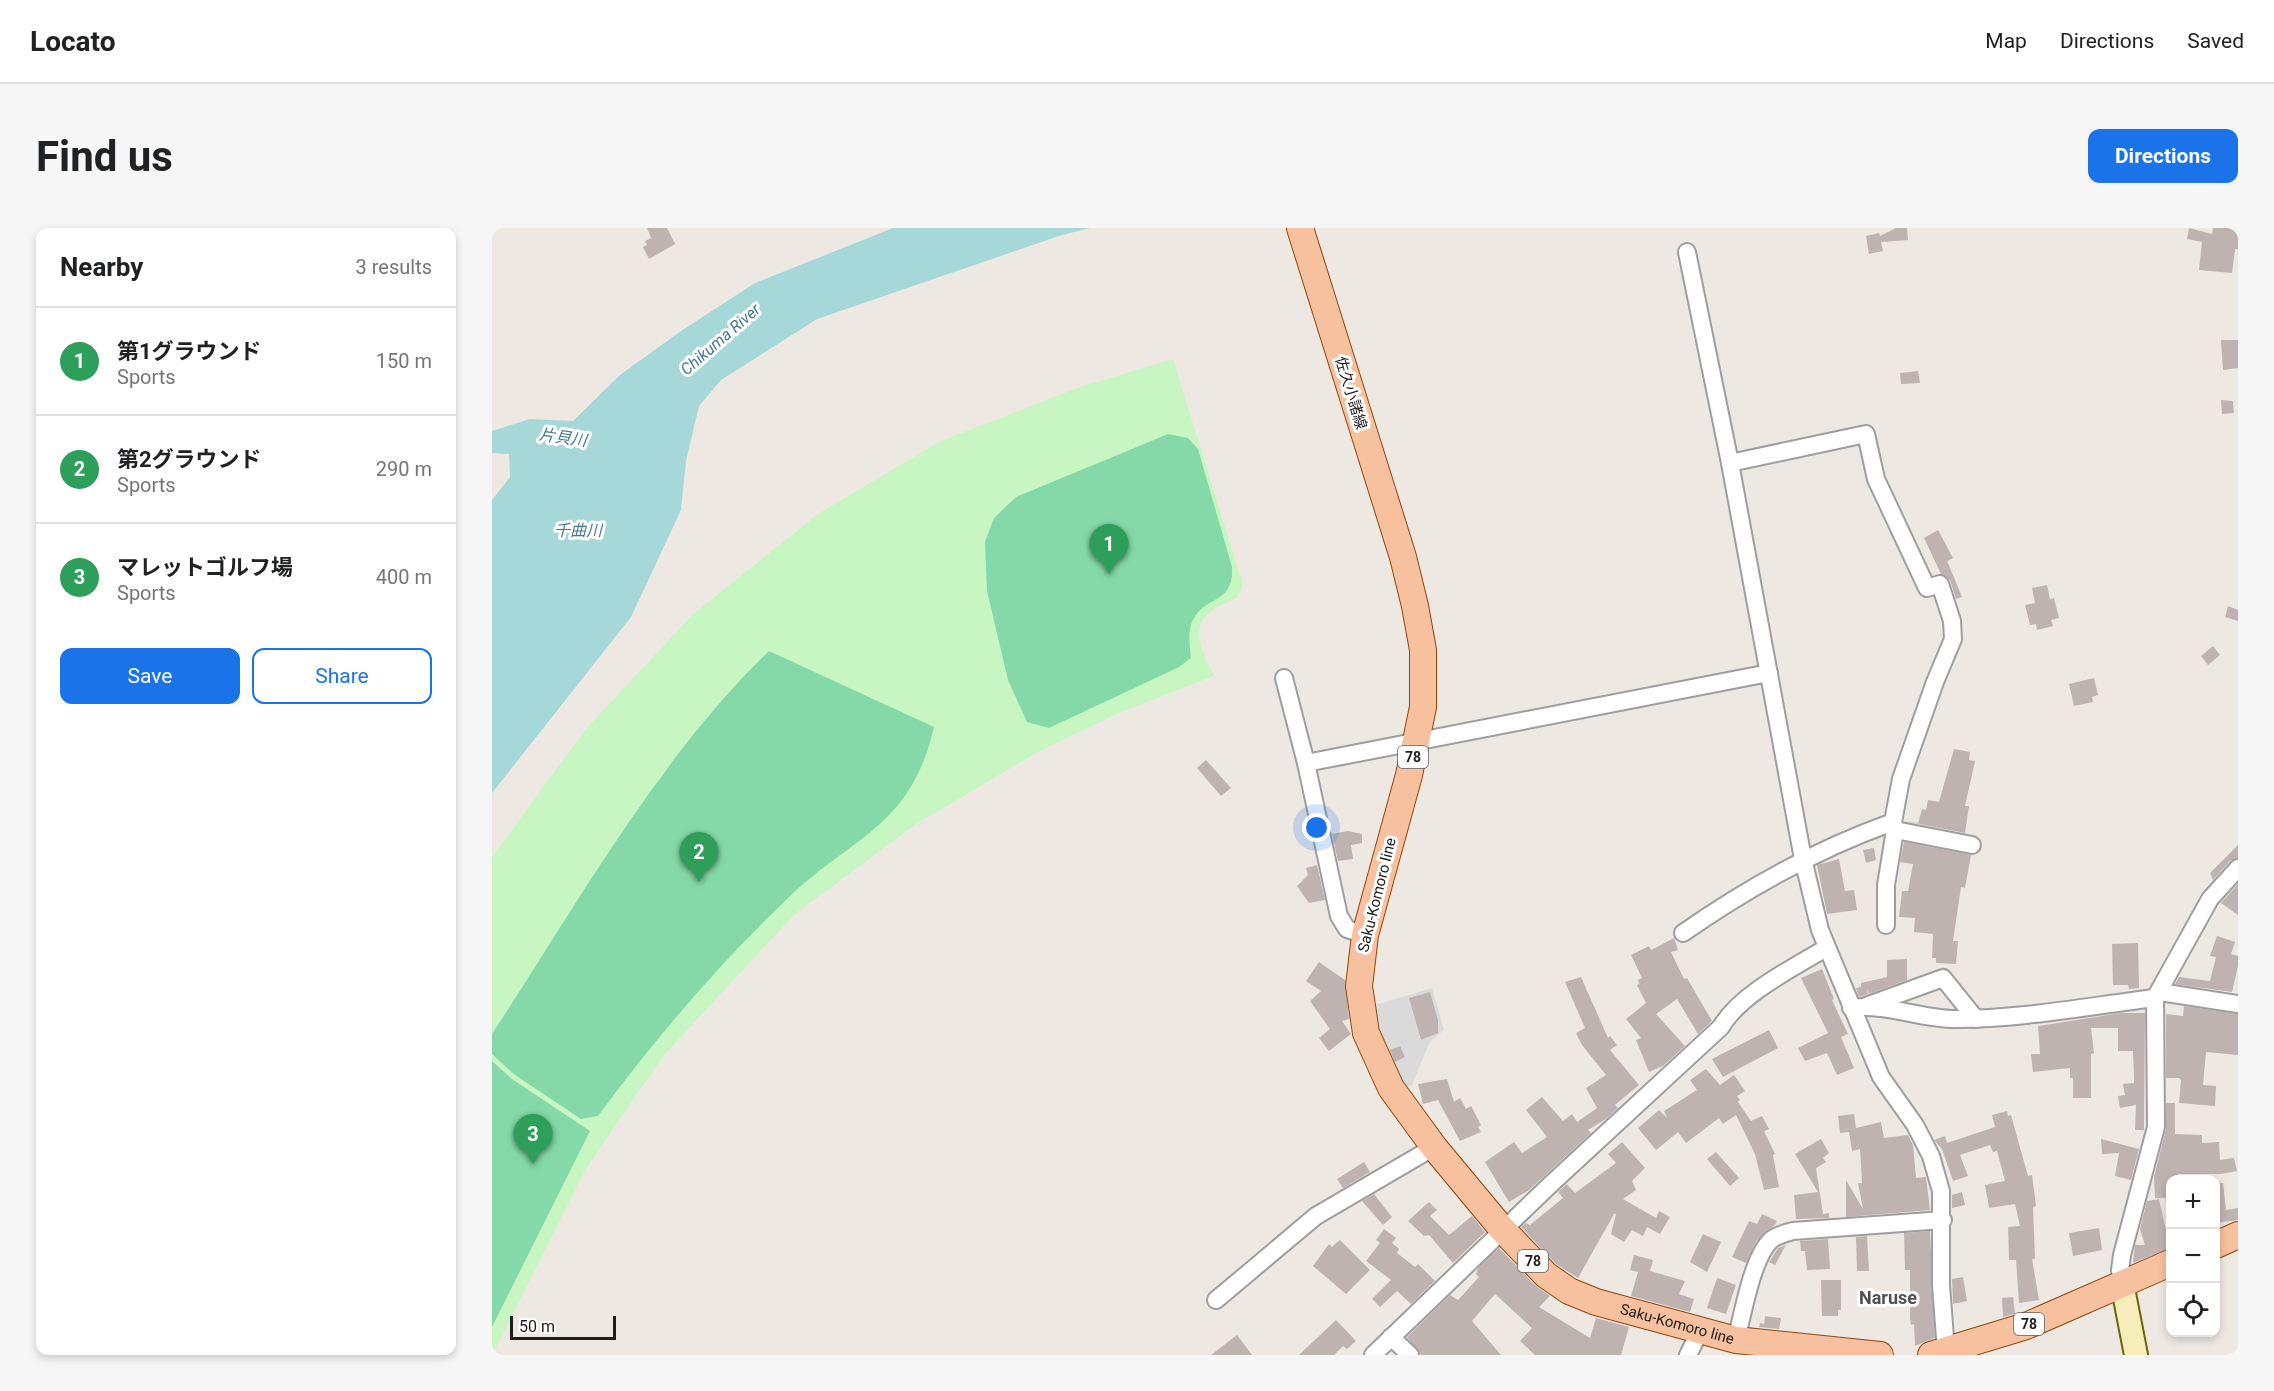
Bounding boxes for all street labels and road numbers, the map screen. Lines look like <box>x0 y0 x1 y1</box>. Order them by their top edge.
street label: 佐久小諸線 <box>1331 354 1371 432</box>
road number: 78 <box>1398 746 1428 768</box>
street label: Saku-Komoro line <box>1354 836 1400 954</box>
road number: 78 <box>1518 1250 1548 1272</box>
street label: Saku-Komoro line <box>1618 1300 1736 1348</box>
road number: 78 <box>2014 1313 2044 1335</box>

